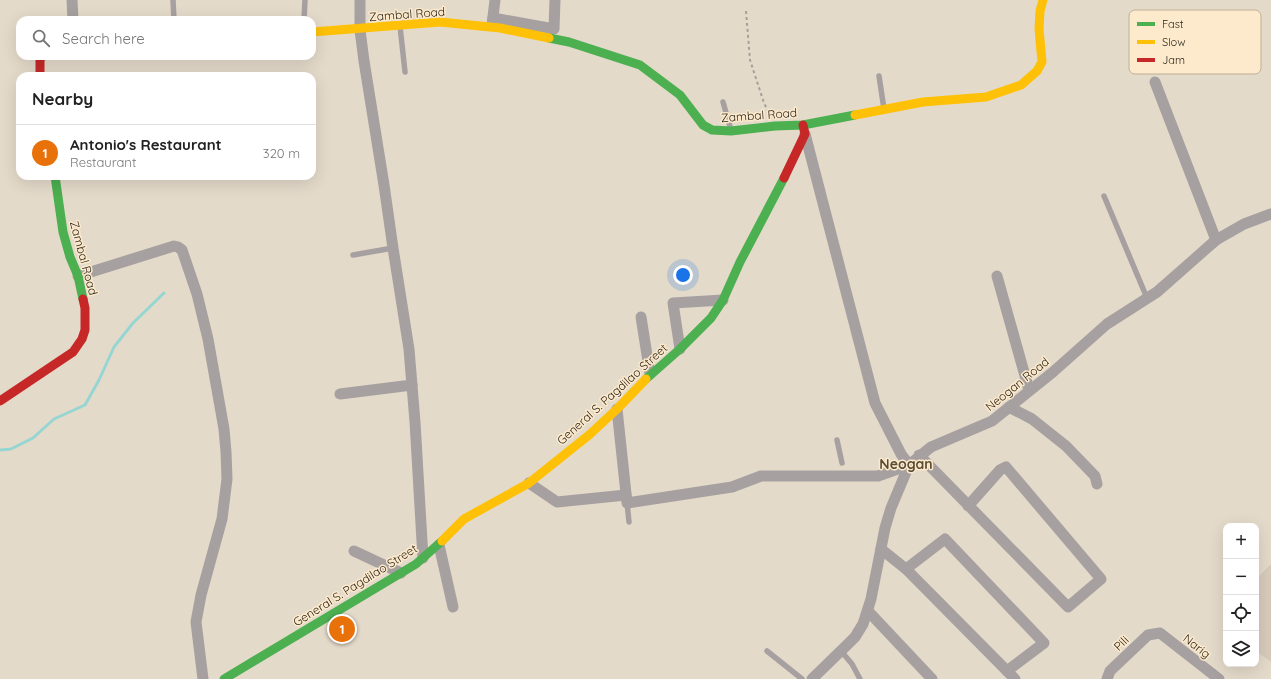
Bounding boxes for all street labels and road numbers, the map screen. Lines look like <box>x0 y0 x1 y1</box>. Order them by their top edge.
street label: Zambal Road <box>368 4 446 24</box>
street label: Zambal Road <box>720 105 798 125</box>
street label: Zambal Road <box>67 219 101 297</box>
street label: General S. Pagdilao Street <box>554 340 670 448</box>
street label: Neogan Road <box>982 354 1052 414</box>
street label: General S. Pagdilao Street <box>290 541 420 629</box>
street label: Narig <box>1180 631 1214 661</box>
street label: Pili <box>1110 632 1132 654</box>

